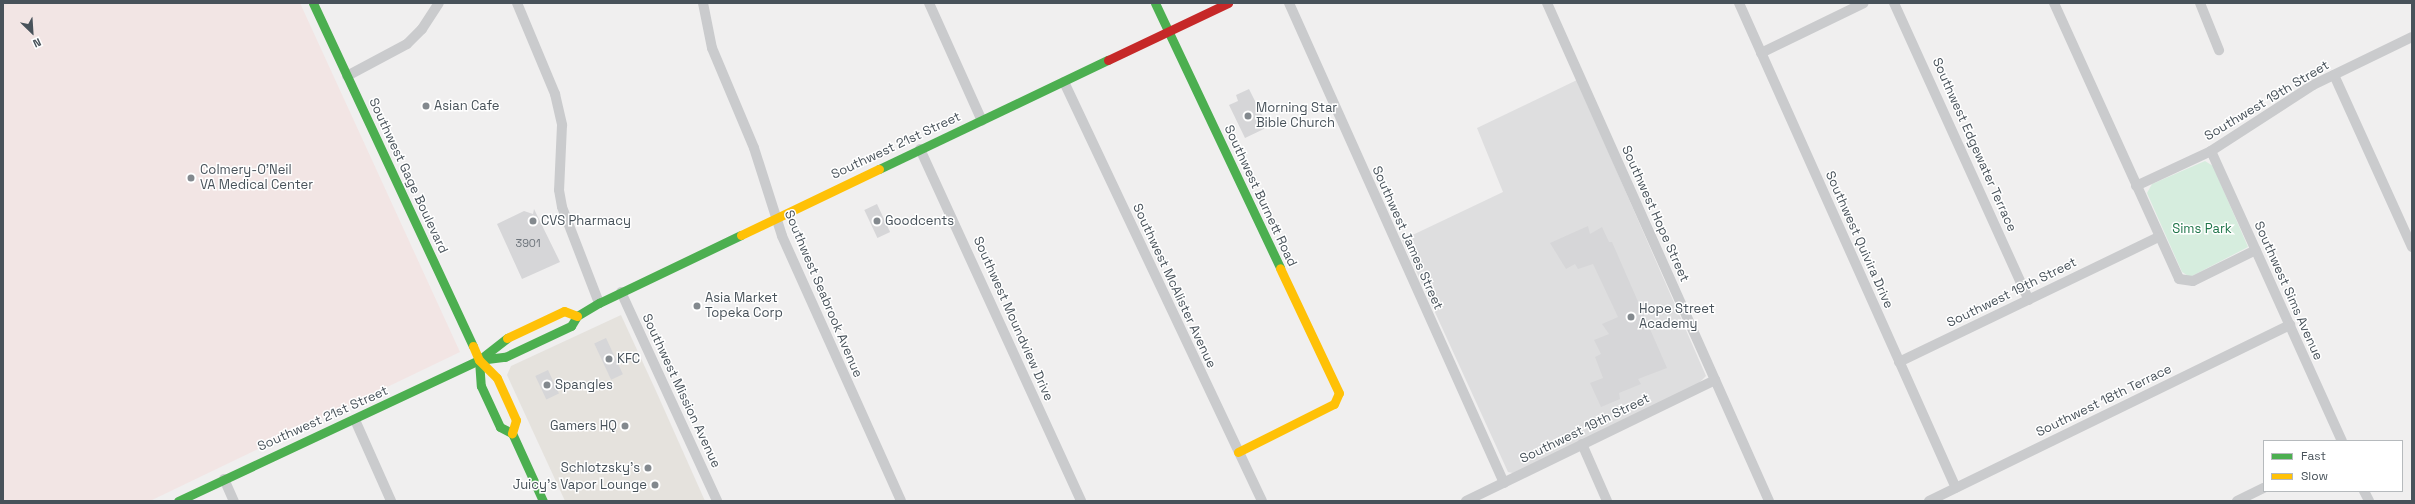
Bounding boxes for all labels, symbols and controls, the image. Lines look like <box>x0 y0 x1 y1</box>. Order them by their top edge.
north arrow <box>12 12 52 52</box>
text: N <box>31 35 43 51</box>
street label: Southwest Edgewater Terrace <box>1928 56 2020 234</box>
street label: Southwest 19th Street <box>2202 58 2332 144</box>
street label: Southwest Gage Boulevard <box>365 96 451 256</box>
place label: Asian Cafe <box>434 98 500 114</box>
marker: Asian Cafe <box>421 101 431 111</box>
place label: Morning Star Bible Church <box>1256 101 1337 132</box>
street label: Southwest 21st Street <box>829 109 963 183</box>
marker: Morning Star Bible Church <box>1243 111 1253 121</box>
street label: Southwest Burnett Road <box>1220 123 1300 269</box>
street label: Southwest Hope Street <box>1618 143 1692 285</box>
place label: Colmery-O'Neil VA Medical Center <box>200 163 313 194</box>
street label: Southwest James Street <box>1368 164 1446 312</box>
street label: Southwest Quivira Drive <box>1822 169 1896 311</box>
marker: Colmery-O'Neil VA Medical Center <box>185 172 197 184</box>
street label: Southwest McAlister Avenue <box>1129 201 1219 371</box>
street label: Southwest Seabrook Avenue <box>781 208 865 380</box>
place label: CVS Pharmacy <box>541 213 631 229</box>
place label: Goodcents <box>885 213 954 229</box>
marker: CVS Pharmacy <box>528 216 538 226</box>
marker: Goodcents <box>872 216 882 226</box>
street label: Southwest Sims Avenue <box>2250 219 2326 363</box>
park label: Sims Park <box>2172 221 2232 237</box>
street label: Southwest Moundview Drive <box>970 234 1056 404</box>
house number: 3901 <box>515 236 541 250</box>
street label: Southwest 19th Street <box>1945 255 2079 331</box>
place label: Asia Market Topeka Corp <box>705 291 783 322</box>
marker: Asia Market Topeka Corp <box>692 301 702 311</box>
place label: Hope Street Academy <box>1639 302 1715 333</box>
street label: Southwest Mission Avenue <box>638 311 724 471</box>
marker: Hope Street Academy <box>1626 312 1636 322</box>
place label: KFC <box>617 351 640 367</box>
marker: KFC <box>604 354 614 364</box>
street label: Southwest 18th Terrace <box>2034 361 2174 441</box>
place label: Spangles <box>555 377 613 393</box>
marker: Spangles <box>542 380 552 390</box>
street label: Southwest 21st Street <box>255 383 391 455</box>
street label: Southwest 19th Street <box>1518 391 1652 467</box>
place label: Gamers HQ <box>550 418 617 434</box>
marker: Gamers HQ <box>620 421 630 431</box>
legend <box>2263 440 2403 492</box>
text: Fast <box>2301 448 2326 464</box>
place label: Schlotzsky's <box>561 460 640 476</box>
marker: Schlotzsky's <box>643 463 653 473</box>
text: Slow <box>2301 468 2328 484</box>
place label: Juicy's Vapor Lounge <box>513 477 647 493</box>
marker: Juicy's Vapor Lounge <box>650 480 660 490</box>

